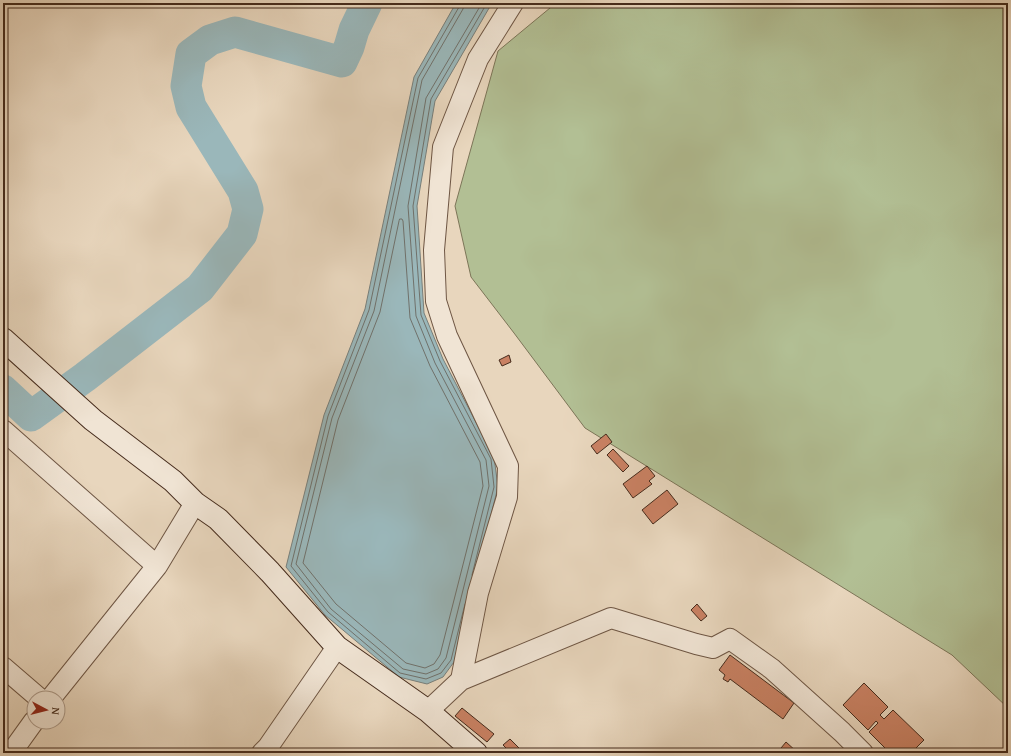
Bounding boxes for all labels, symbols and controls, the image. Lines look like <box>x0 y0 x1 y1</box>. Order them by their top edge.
north arrow <box>26 690 66 730</box>
text: N <box>47 707 64 716</box>

